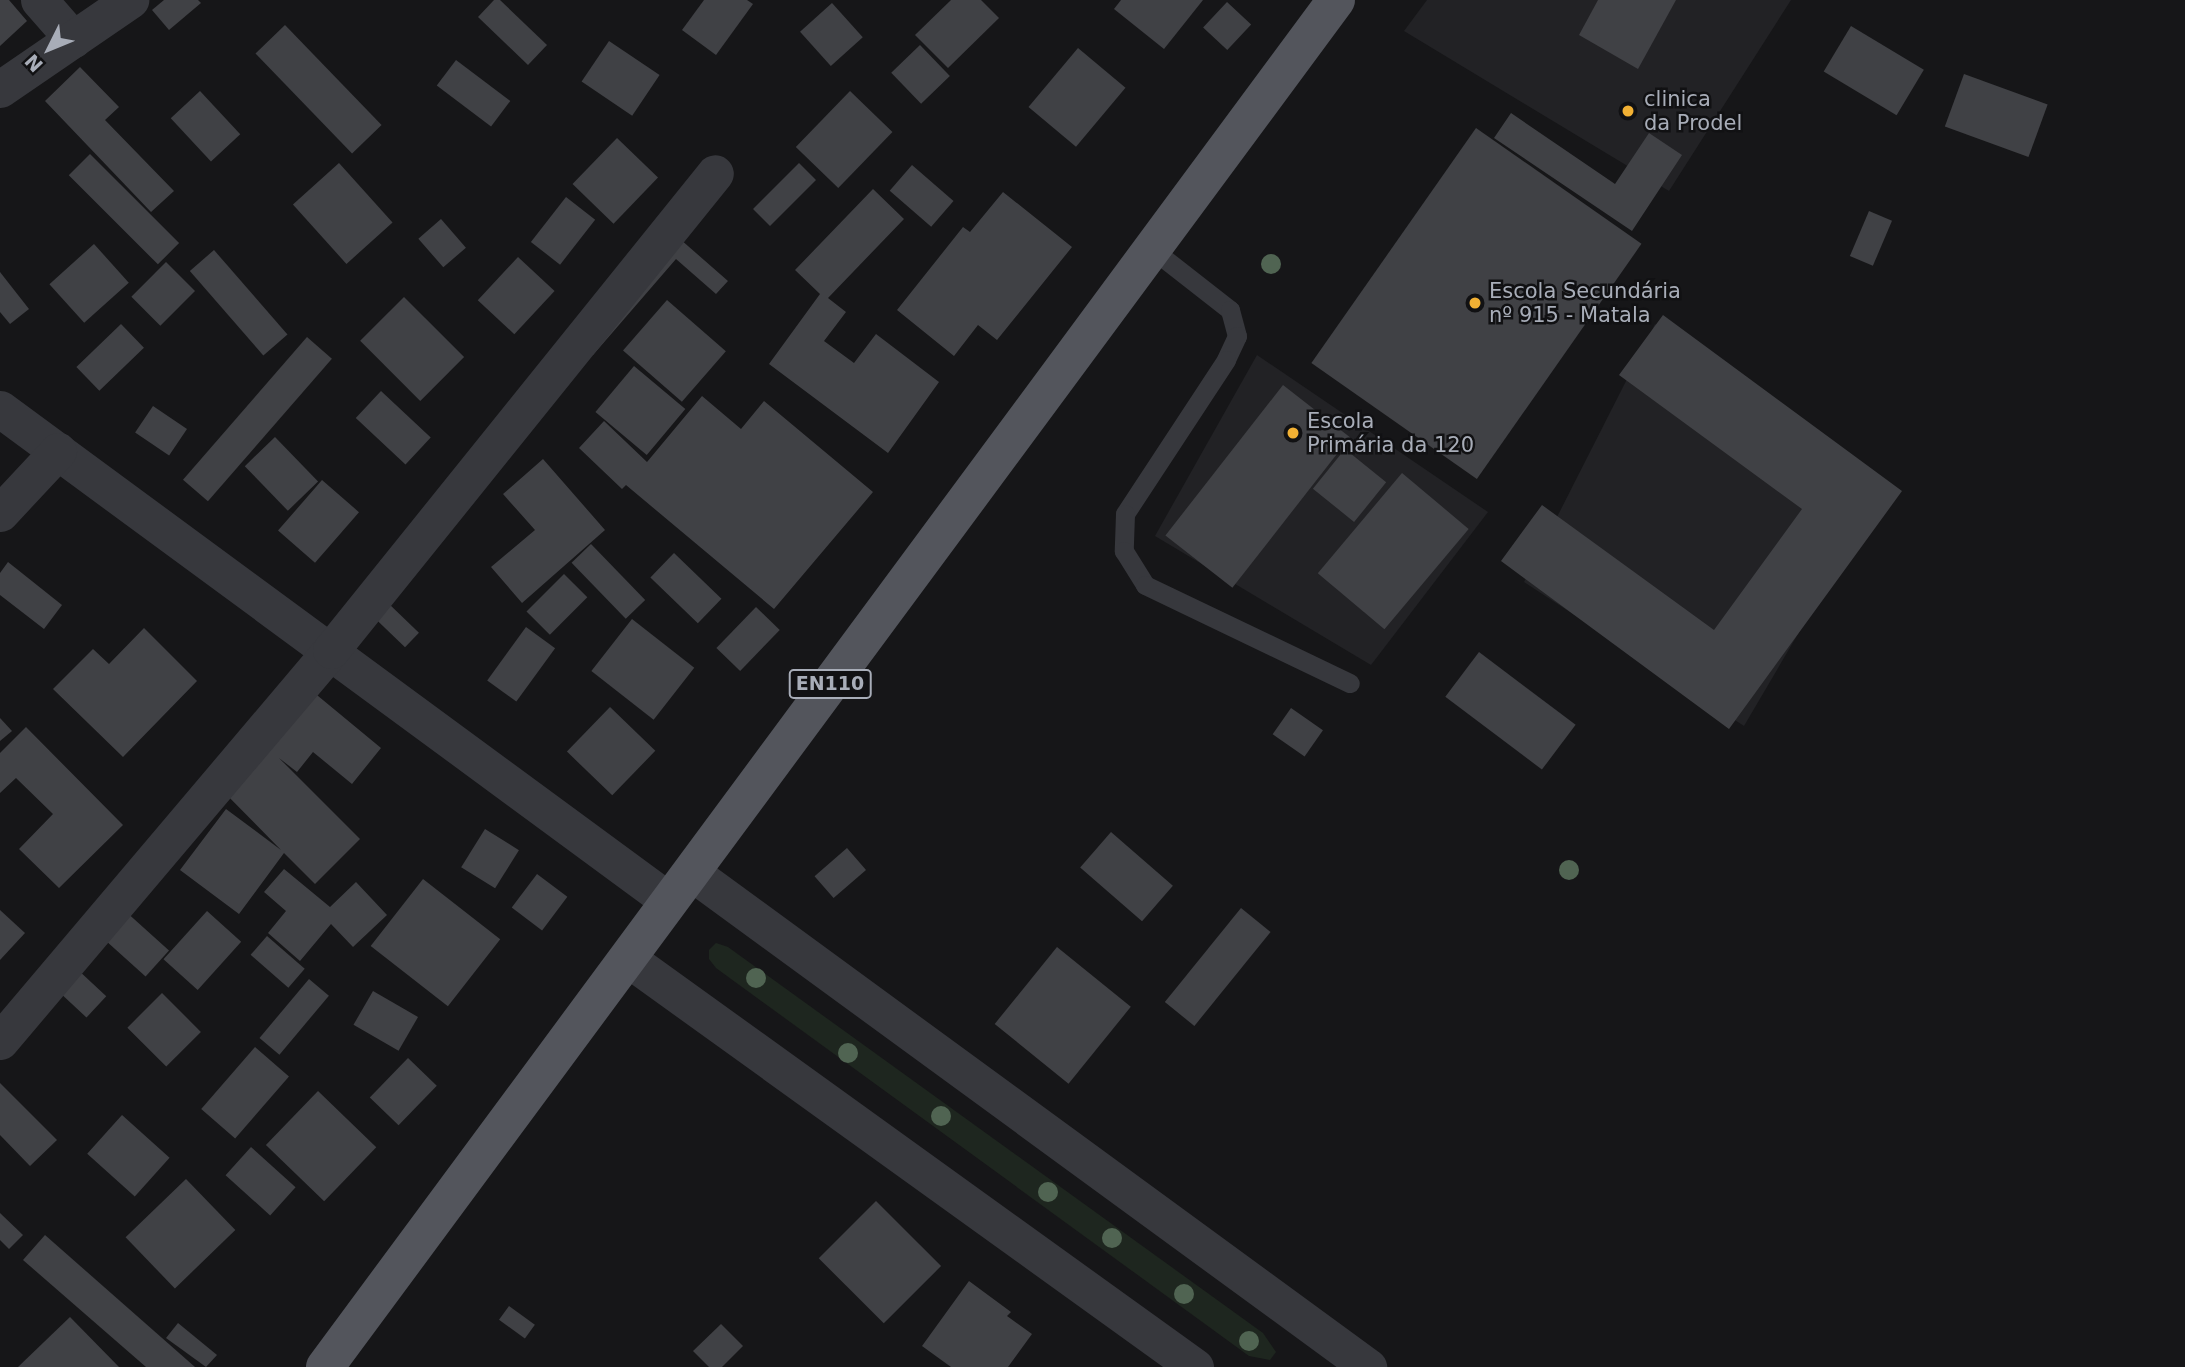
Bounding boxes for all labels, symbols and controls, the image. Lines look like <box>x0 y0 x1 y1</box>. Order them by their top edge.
north arrow <box>14 14 84 84</box>
text: N <box>20 50 47 77</box>
place label: clinica da Prodel <box>1644 86 1742 136</box>
marker: clinica da Prodel <box>1618 101 1638 121</box>
place label: Escola Secundária nº 915 - Matala <box>1489 278 1681 328</box>
marker: Escola Secundária nº 915 - Matala <box>1467 295 1483 311</box>
place label: Escola Primária da 120 <box>1307 408 1474 458</box>
marker: Escola Primária da 120 <box>1285 425 1301 441</box>
road number: EN110 <box>788 668 872 699</box>

